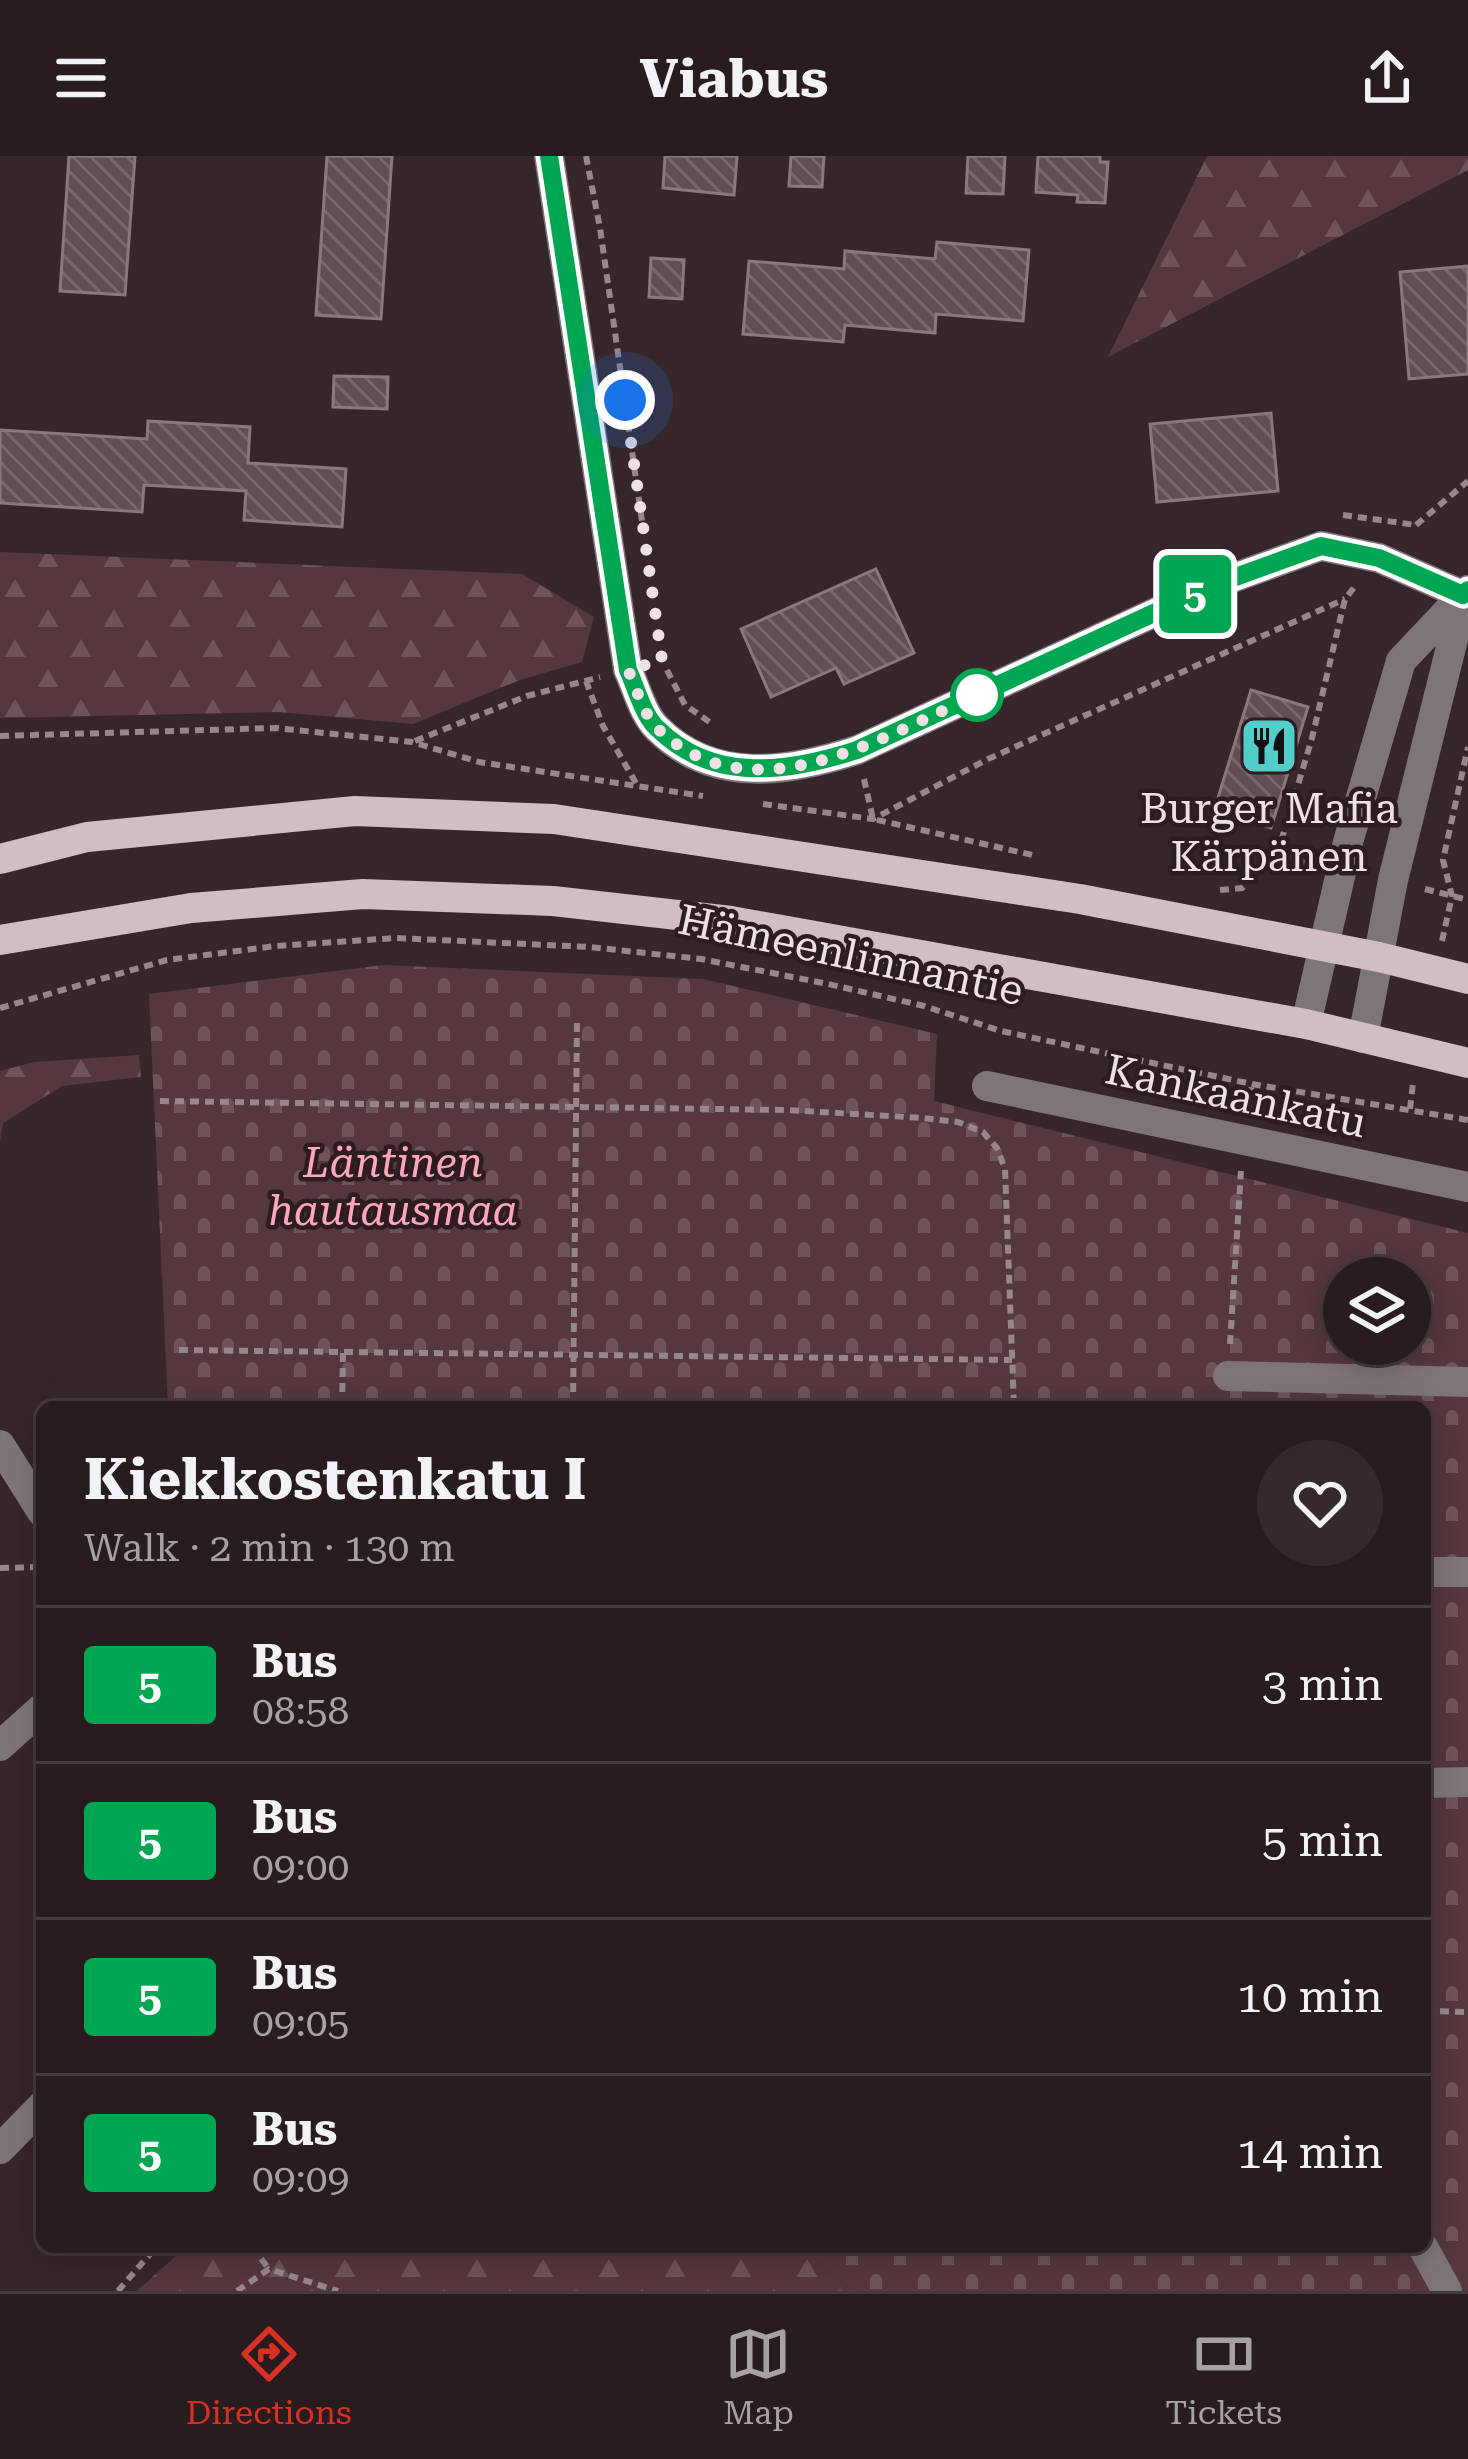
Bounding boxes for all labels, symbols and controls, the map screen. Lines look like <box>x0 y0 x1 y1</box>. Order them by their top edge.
icon: menu <box>48 45 114 111</box>
icon: share <box>1354 45 1420 111</box>
text: Viabus <box>640 47 828 110</box>
your location <box>595 370 655 430</box>
line badge: 5 <box>1156 555 1234 633</box>
text: 5 <box>1183 569 1207 618</box>
unlabelled marker <box>952 670 1002 720</box>
restaurant icon: Burger Mafia Kärpänen <box>1238 715 1300 777</box>
place label: Burger Mafia Kärpänen <box>1140 784 1398 881</box>
street label: Hämeenlinnantie <box>674 895 1028 1015</box>
street label: Kankaankatu <box>1101 1044 1371 1148</box>
park label: Läntinen hautausmaa <box>268 1138 518 1235</box>
map controls <box>1323 1257 1431 1365</box>
button: layers <box>1323 1257 1431 1365</box>
button: heart <box>1257 1440 1383 1566</box>
text: Kiekkostenkatu I <box>84 1446 586 1513</box>
text: Walk · 2 min · 130 m <box>84 1525 455 1571</box>
text: Bus <box>252 1635 337 1688</box>
text: 3 min <box>1262 1658 1383 1711</box>
text: 5 <box>138 1660 162 1709</box>
text: 08:58 <box>252 1688 349 1734</box>
text: Bus <box>252 1791 337 1844</box>
text: 5 min <box>1262 1814 1383 1867</box>
text: 5 <box>138 1816 162 1865</box>
text: 09:00 <box>252 1844 349 1890</box>
text: Bus <box>252 1947 337 2000</box>
text: 10 min <box>1237 1970 1383 2023</box>
text: 5 <box>138 1972 162 2021</box>
text: 09:05 <box>252 2000 349 2046</box>
text: Bus <box>252 2103 337 2156</box>
text: 14 min <box>1237 2126 1383 2179</box>
text: 5 <box>138 2128 162 2177</box>
text: 09:09 <box>252 2156 349 2202</box>
tab: Directions <box>186 2321 352 2432</box>
tab: Map <box>723 2321 794 2432</box>
tab: Tickets <box>1165 2321 1282 2432</box>

